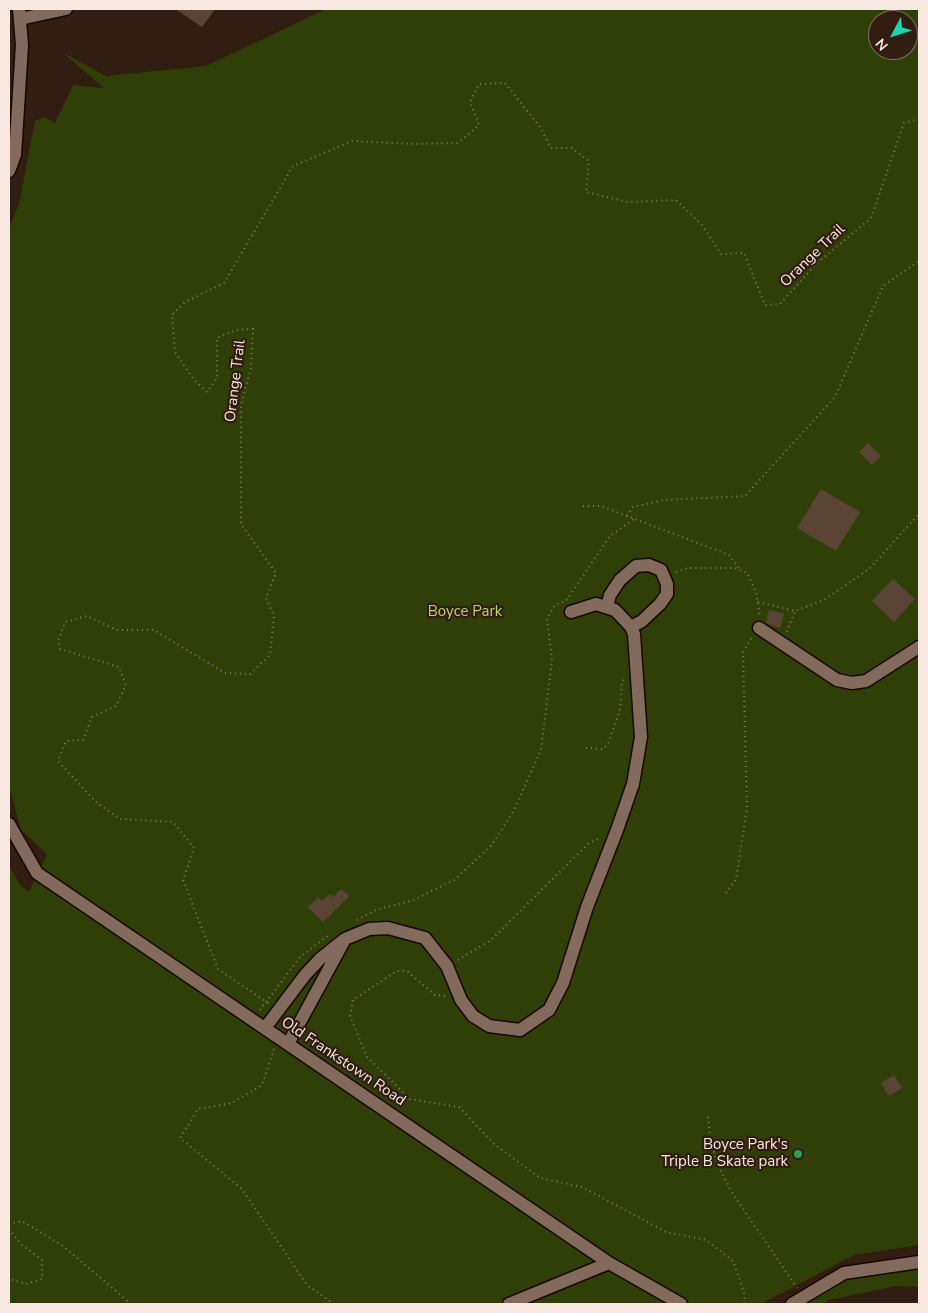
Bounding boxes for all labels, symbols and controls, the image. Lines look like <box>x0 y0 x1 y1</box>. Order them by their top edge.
north arrow <box>868 10 918 60</box>
text: N <box>871 34 893 54</box>
street label: Orange Trail <box>777 221 849 291</box>
street label: Orange Trail <box>222 339 250 423</box>
park label: Boyce Park <box>428 603 502 621</box>
street label: Old Frankstown Road <box>277 1014 409 1110</box>
place label: Boyce Park's Triple B Skate park <box>661 1136 788 1171</box>
marker: Boyce Park's Triple B Skate park <box>792 1148 804 1160</box>

